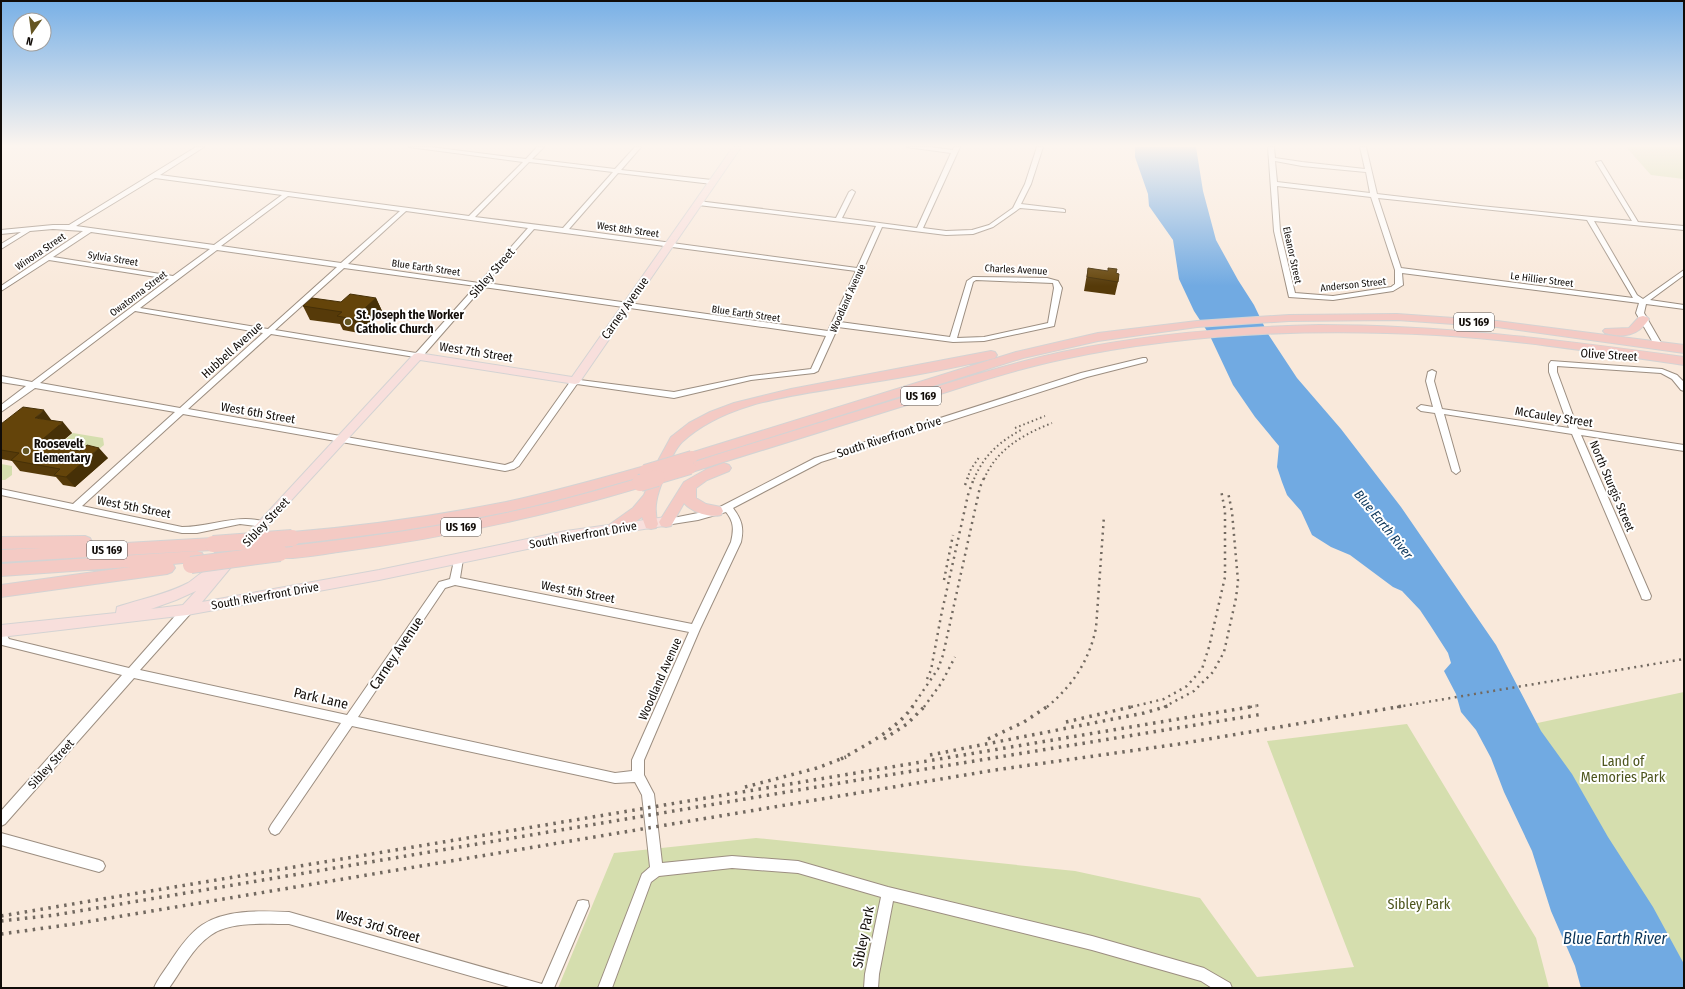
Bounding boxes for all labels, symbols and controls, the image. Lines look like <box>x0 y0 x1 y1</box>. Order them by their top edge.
north arrow <box>12 12 52 52</box>
text: N <box>25 34 34 48</box>
street label: West 8th Street <box>596 220 660 240</box>
street label: Eleanor Street <box>1280 226 1304 285</box>
street label: Winona Street <box>13 230 68 273</box>
street label: Sibley Street <box>466 245 518 301</box>
street label: Sylvia Street <box>87 249 140 269</box>
street label: Blue Earth Street <box>391 257 462 279</box>
street label: Woodland Avenue <box>827 262 868 335</box>
street label: Charles Avenue <box>984 262 1048 278</box>
street label: Owatonna Street <box>108 268 170 319</box>
street label: Le Hillier Street <box>1510 270 1575 290</box>
street label: Carney Avenue <box>598 274 652 342</box>
street label: Anderson Street <box>1320 276 1387 294</box>
street label: Blue Earth Street <box>711 303 782 325</box>
place label: St. Joseph the Worker Catholic Church <box>356 308 464 336</box>
road number: US 169 <box>1454 313 1494 331</box>
marker: St. Joseph the Worker Catholic Church <box>343 317 353 327</box>
street label: Hubbell Avenue <box>199 319 266 381</box>
street label: West 7th Street <box>438 339 514 365</box>
street label: Olive Street <box>1580 346 1638 364</box>
road number: US 169 <box>901 387 941 405</box>
street label: West 6th Street <box>220 400 296 426</box>
street label: McCauley Street <box>1514 404 1594 430</box>
street label: South Riverfront Drive <box>835 413 943 460</box>
place label: Roosevelt Elementary <box>34 437 91 465</box>
street label: North Sturgis Street <box>1587 439 1637 534</box>
marker: Roosevelt Elementary <box>21 446 31 456</box>
water label: Blue Earth River <box>1351 487 1416 562</box>
street label: West 5th Street <box>96 493 172 521</box>
street label: Sibley Street <box>240 494 292 549</box>
road number: US 169 <box>441 518 481 536</box>
street label: South Riverfront Drive <box>528 519 638 551</box>
road number: US 169 <box>87 541 127 559</box>
street label: West 5th Street <box>540 578 616 606</box>
street label: South Riverfront Drive <box>210 580 320 612</box>
street label: Carney Avenue <box>366 613 427 693</box>
street label: Woodland Avenue <box>636 636 684 722</box>
street label: Park Lane <box>292 684 350 713</box>
street label: Sibley Street <box>25 736 77 792</box>
park label: Land of Memories Park <box>1581 753 1666 786</box>
park label: Sibley Park <box>1388 896 1451 913</box>
street label: Sibley Park <box>849 904 878 970</box>
street label: West 3rd Street <box>334 906 422 947</box>
water label: Blue Earth River <box>1563 929 1667 948</box>

